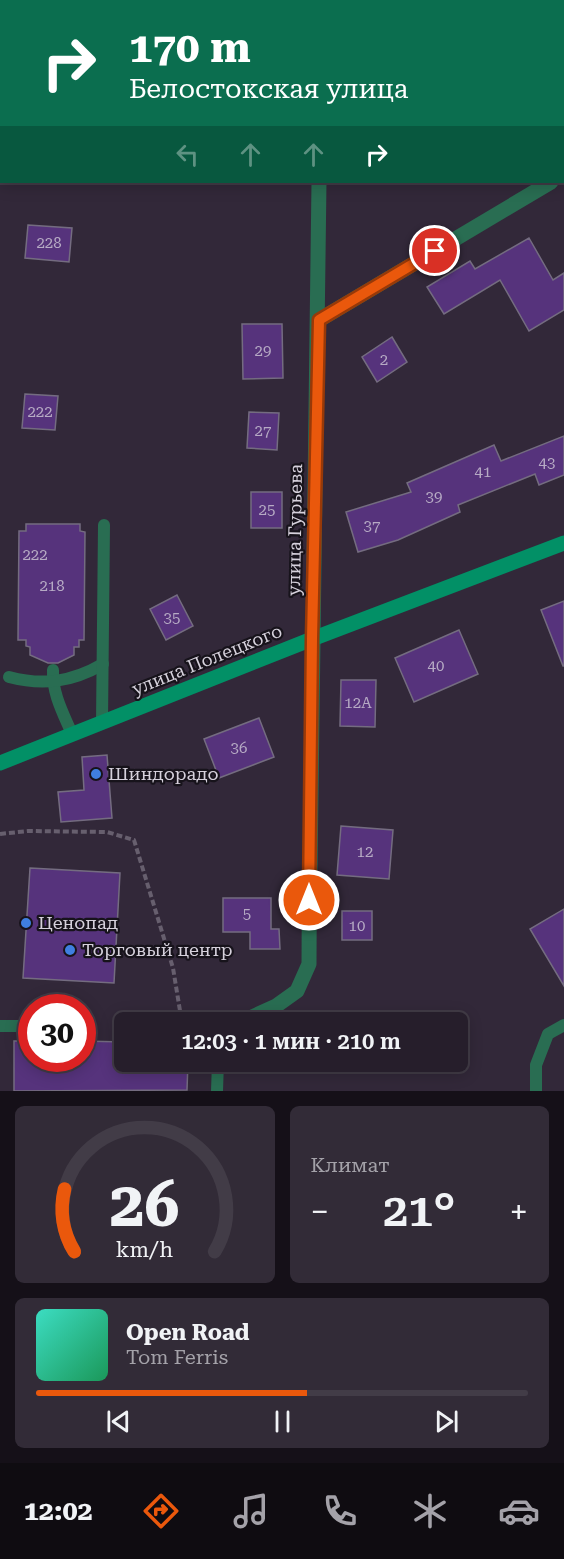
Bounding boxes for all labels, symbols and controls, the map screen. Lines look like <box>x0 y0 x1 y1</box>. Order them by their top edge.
text: 170 m <box>129 23 251 72</box>
icon: right <box>30 24 108 102</box>
text: Белостокская улица <box>129 73 408 105</box>
icon: left <box>171 138 204 171</box>
icon: ahead <box>234 138 267 171</box>
icon: ahead <box>297 138 330 171</box>
icon: right <box>360 138 393 171</box>
pin <box>409 225 460 276</box>
house number: 228 <box>36 234 62 252</box>
icon: arrive <box>418 234 451 267</box>
house number: 29 <box>255 342 271 360</box>
house number: 2 <box>380 351 388 369</box>
house number: 222 <box>27 403 53 421</box>
house number: 27 <box>255 422 271 440</box>
house number: 43 <box>539 454 555 472</box>
house number: 41 <box>475 463 491 481</box>
street label: улица Гурьева <box>283 464 306 596</box>
house number: 39 <box>426 488 442 506</box>
house number: 25 <box>259 501 275 519</box>
house number: 37 <box>364 517 380 535</box>
house number: 222 <box>22 546 48 564</box>
house number: 218 <box>39 577 65 595</box>
house number: 35 <box>164 609 180 627</box>
street label: улица Полецкого <box>129 620 285 699</box>
house number: 40 <box>428 657 444 675</box>
house number: 12А <box>344 694 372 712</box>
house number: 36 <box>231 739 247 757</box>
place label: Шиндорадо <box>108 763 219 784</box>
marker: Шиндорадо <box>89 767 103 781</box>
house number: 12 <box>357 843 373 861</box>
position arrow <box>277 868 341 932</box>
house number: 5 <box>243 905 251 923</box>
place label: Ценопад <box>38 912 118 933</box>
marker: Ценопад <box>19 916 33 930</box>
house number: 10 <box>349 917 365 935</box>
place label: Торговый центр <box>82 939 233 960</box>
marker: Торговый центр <box>63 943 77 957</box>
speed limit sign: 30 <box>18 994 96 1072</box>
text: 12:03 · 1 мин · 210 m <box>181 1029 401 1054</box>
text: Климат <box>311 1153 390 1177</box>
text: 26 <box>110 1168 180 1241</box>
text: 21° <box>383 1184 456 1237</box>
text: − <box>311 1192 329 1231</box>
text: + <box>510 1192 528 1231</box>
text: km/h <box>116 1237 174 1262</box>
text: Open Road <box>126 1320 249 1345</box>
text: Tom Ferris <box>126 1345 228 1369</box>
icon: previous <box>102 1405 135 1438</box>
icon: pause <box>266 1405 299 1438</box>
icon: next <box>430 1405 463 1438</box>
icon: directions <box>140 1490 182 1532</box>
icon: music <box>230 1490 272 1532</box>
icon: phone <box>319 1490 361 1532</box>
icon: climate <box>409 1490 451 1532</box>
icon: car <box>498 1490 540 1532</box>
text: 12:02 <box>24 1495 93 1527</box>

